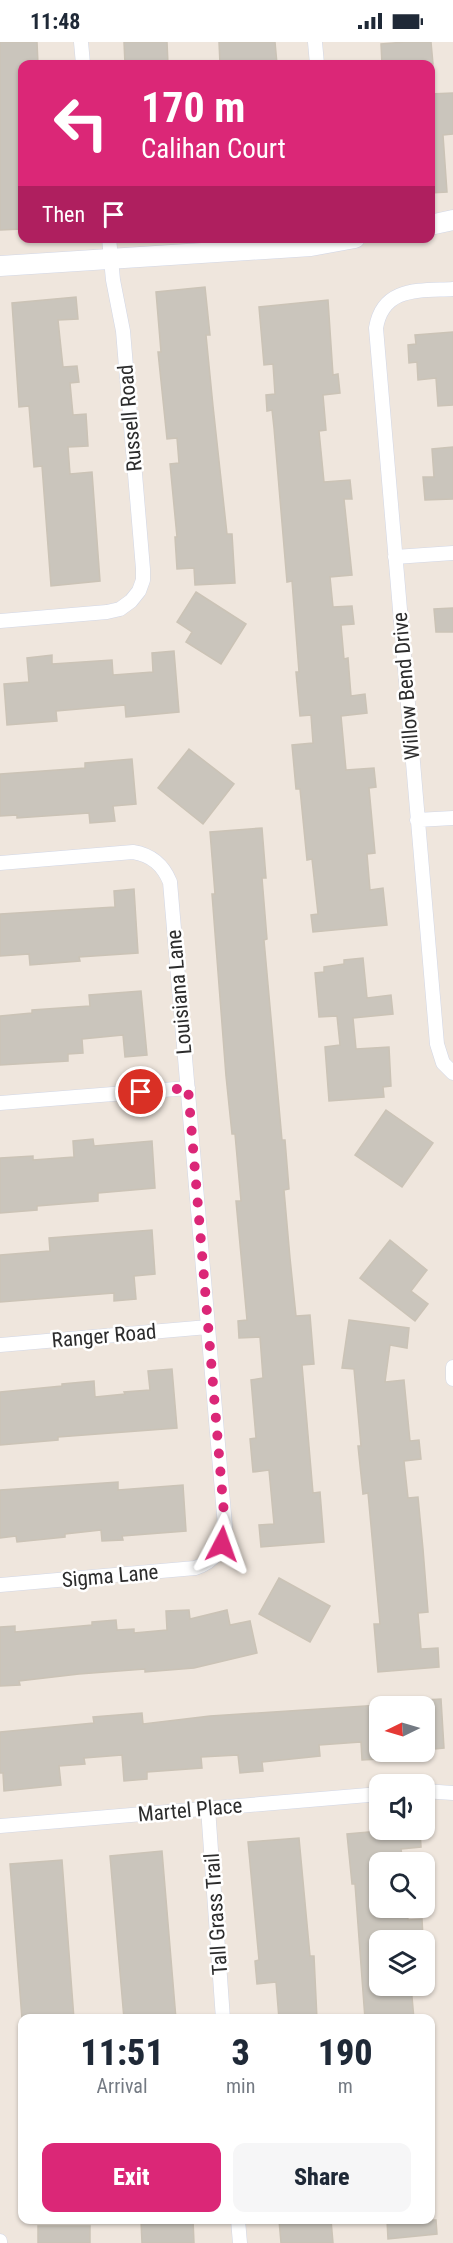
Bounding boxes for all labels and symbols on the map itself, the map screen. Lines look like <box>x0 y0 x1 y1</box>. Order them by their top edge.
street label: Russell Road <box>113 364 147 472</box>
street label: Willow Bend Drive <box>388 611 424 761</box>
street label: Louisiana Lane <box>162 929 196 1055</box>
pin <box>115 1066 166 1117</box>
street label: Ranger Road <box>51 1319 157 1353</box>
position arrow <box>190 1512 254 1576</box>
street label: Sigma Lane <box>61 1560 159 1592</box>
north arrow <box>369 1696 435 1762</box>
street label: Martel Place <box>137 1793 243 1827</box>
street label: Tall Grass Trail <box>200 1852 232 1976</box>

